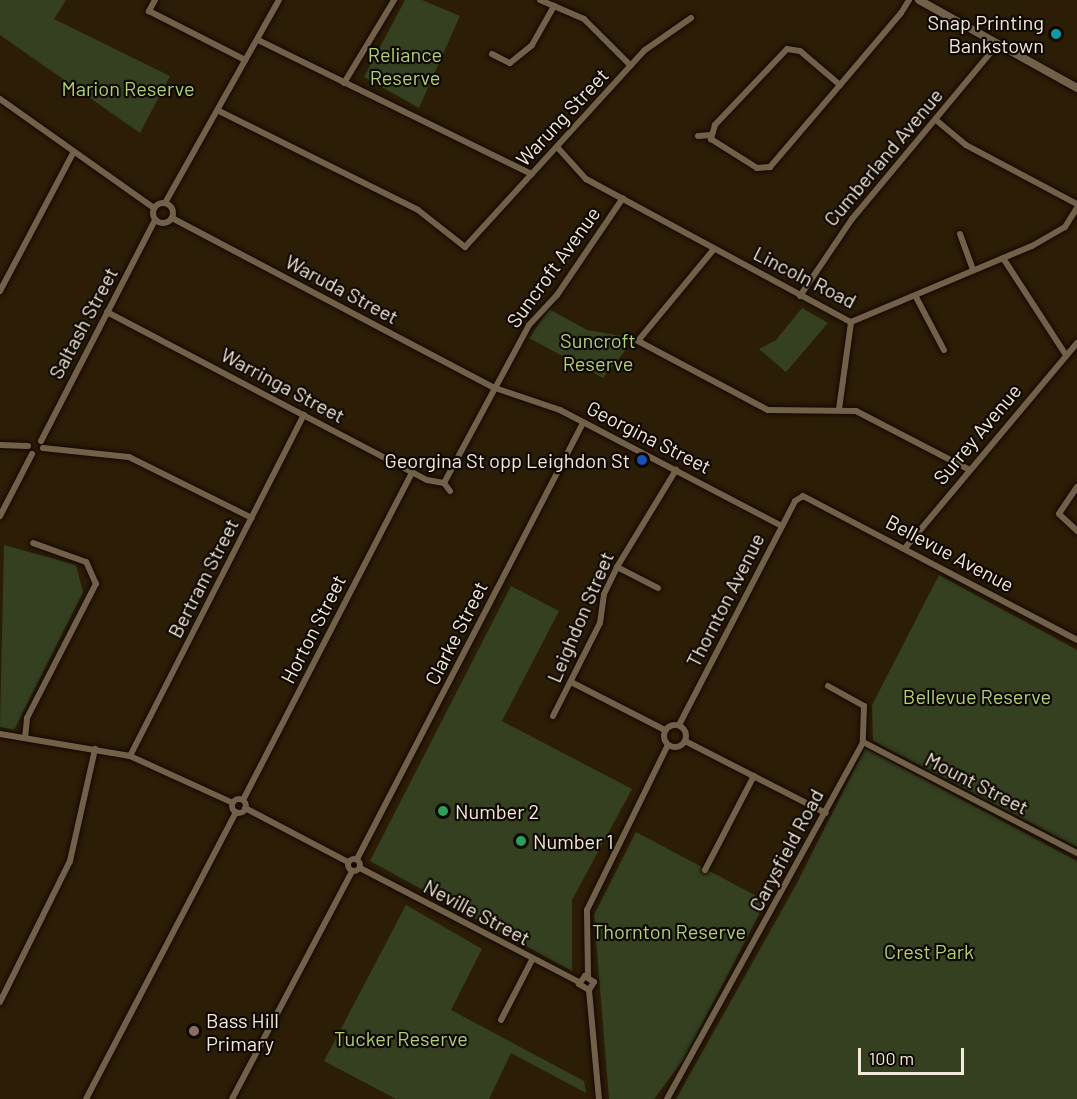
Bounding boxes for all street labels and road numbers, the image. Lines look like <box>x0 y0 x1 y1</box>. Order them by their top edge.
street label: Warung Street <box>511 63 613 171</box>
street label: Cumberland Avenue <box>819 83 947 231</box>
street label: Suncroft Avenue <box>501 202 605 332</box>
street label: Lincoln Road <box>750 241 860 313</box>
street label: Waruda Street <box>281 249 403 329</box>
street label: Saltash Street <box>44 263 122 383</box>
street label: Warringa Street <box>217 342 349 428</box>
street label: Surrey Avenue <box>928 379 1026 489</box>
street label: Georgina Street <box>583 395 715 479</box>
street label: Bellevue Avenue <box>882 509 1018 597</box>
street label: Bertram Street <box>163 514 243 642</box>
street label: Thornton Avenue <box>681 529 769 671</box>
street label: Leighdon Street <box>542 548 618 686</box>
street label: Horton Street <box>275 571 351 687</box>
street label: Clarke Street <box>420 577 492 689</box>
street label: Mount Street <box>921 747 1033 819</box>
street label: Carysfield Road <box>744 785 828 915</box>
street label: Neville Street <box>420 874 534 950</box>

